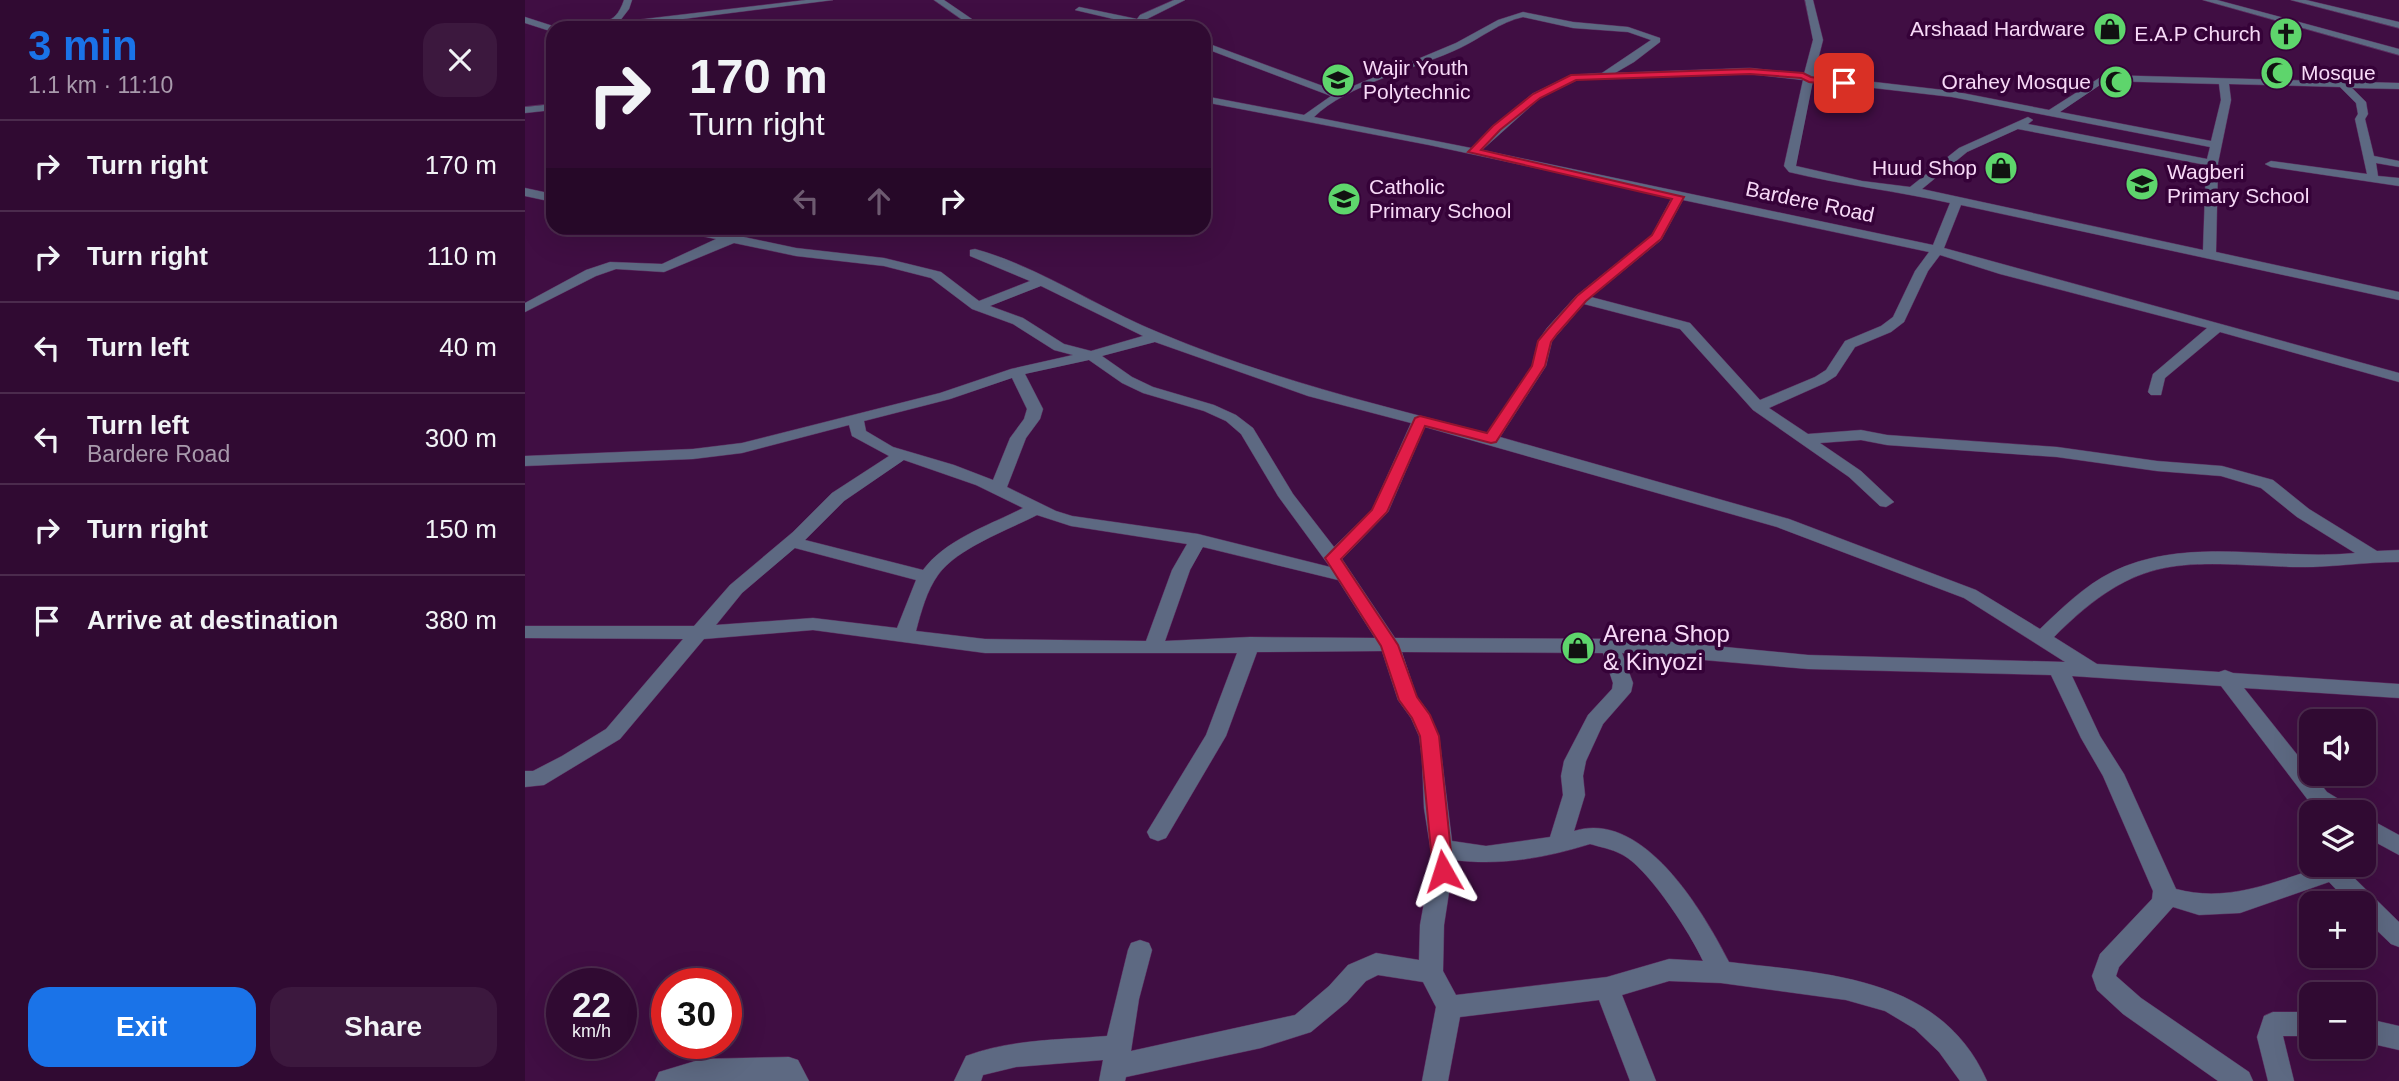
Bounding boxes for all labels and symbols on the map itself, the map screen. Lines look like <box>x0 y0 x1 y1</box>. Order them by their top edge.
shop icon: Arshaad Hardware <box>2091 10 2129 48</box>
church icon: E.A.P Church <box>2267 15 2305 53</box>
place label: Arshaad Hardware <box>1910 17 2085 40</box>
place label: E.A.P Church <box>2134 22 2261 45</box>
pin <box>1814 53 1874 113</box>
mosque icon: Mosque <box>2258 54 2296 92</box>
place label: Wajir Youth Polytechnic <box>1363 56 1470 103</box>
school or university icon: Wajir Youth Polytechnic <box>1319 61 1357 99</box>
place label: Mosque <box>2301 61 2376 84</box>
mosque icon: Orahey Mosque <box>2097 63 2135 101</box>
place label: Orahey Mosque <box>1942 70 2091 93</box>
shop icon: Huud Shop <box>1982 149 2020 187</box>
place label: Huud Shop <box>1872 156 1977 179</box>
place label: Wagberi Primary School <box>2167 160 2309 207</box>
school or university icon: Wagberi Primary School <box>2123 165 2161 203</box>
place label: Catholic Primary School <box>1369 175 1511 222</box>
street label: Bardere Road <box>1744 177 1876 226</box>
school or university icon: Catholic Primary School <box>1325 180 1363 218</box>
place label: Arena Shop & Kinyozi <box>1603 620 1730 675</box>
shop icon: Arena Shop & Kinyozi <box>1559 629 1597 667</box>
position arrow <box>1406 834 1480 908</box>
speed limit sign: 30 <box>651 968 742 1059</box>

